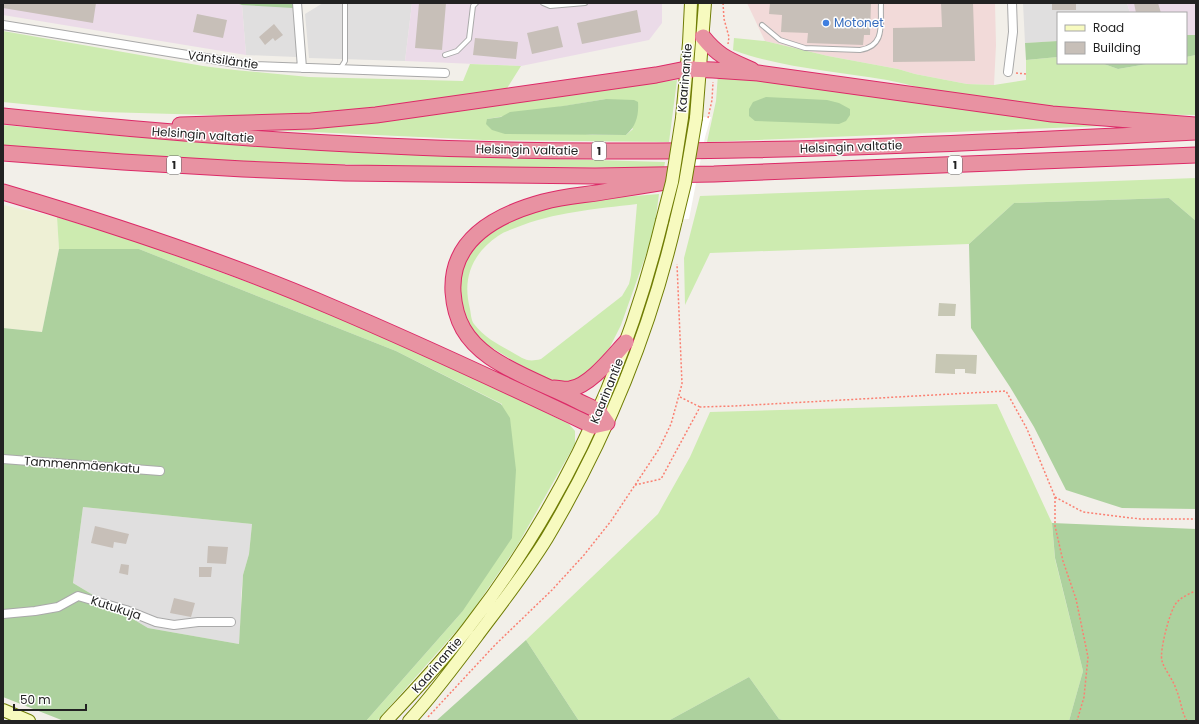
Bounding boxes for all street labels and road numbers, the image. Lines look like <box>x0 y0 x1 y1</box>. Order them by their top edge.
street label: Kaarinantie <box>673 43 696 113</box>
street label: Väntsiläntie <box>187 46 259 73</box>
street label: Helsingin valtatie <box>151 122 255 147</box>
street label: Helsingin valtatie <box>799 136 903 157</box>
street label: Helsingin valtatie <box>476 140 578 159</box>
road number: 1 <box>592 142 606 160</box>
road number: 1 <box>167 156 181 174</box>
road number: 1 <box>948 156 962 174</box>
street label: Kaarinantie <box>586 356 627 426</box>
street label: Tammenmäenkatu <box>23 452 141 477</box>
street label: Kutukuja <box>89 591 143 624</box>
street label: Kaarinantie <box>408 633 466 696</box>

